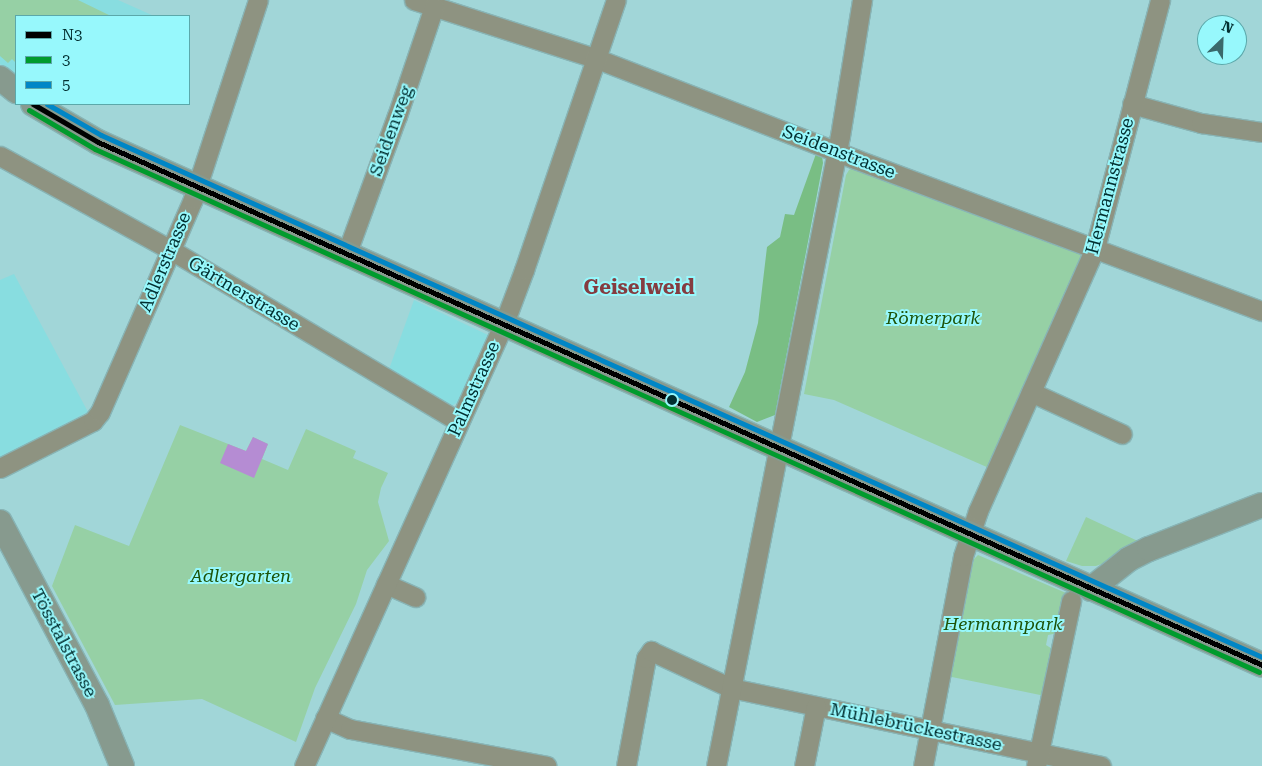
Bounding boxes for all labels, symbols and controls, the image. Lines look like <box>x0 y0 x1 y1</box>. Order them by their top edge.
legend <box>15 15 190 105</box>
north arrow <box>1197 15 1247 65</box>
text: N <box>1220 18 1236 37</box>
text: N3 <box>62 26 82 44</box>
text: 3 <box>62 51 70 69</box>
text: 5 <box>62 76 70 94</box>
street label: Seidenweg <box>365 83 417 179</box>
street label: Hermannstrasse <box>1081 115 1139 257</box>
street label: Seidenstrasse <box>779 121 899 183</box>
street label: Adlerstrasse <box>134 209 196 315</box>
street label: Gärtnerstrasse <box>184 252 304 336</box>
district label: Geiselweid <box>583 275 695 299</box>
park label: Römerpark <box>886 307 980 329</box>
street label: Palmstrasse <box>443 338 505 440</box>
unlabelled marker <box>667 395 677 405</box>
park label: Adlergarten <box>191 565 291 587</box>
street label: Tösstalstrasse <box>26 585 102 701</box>
park label: Hermannpark <box>943 613 1063 635</box>
street label: Mühlebrückestrasse <box>828 698 1004 756</box>

